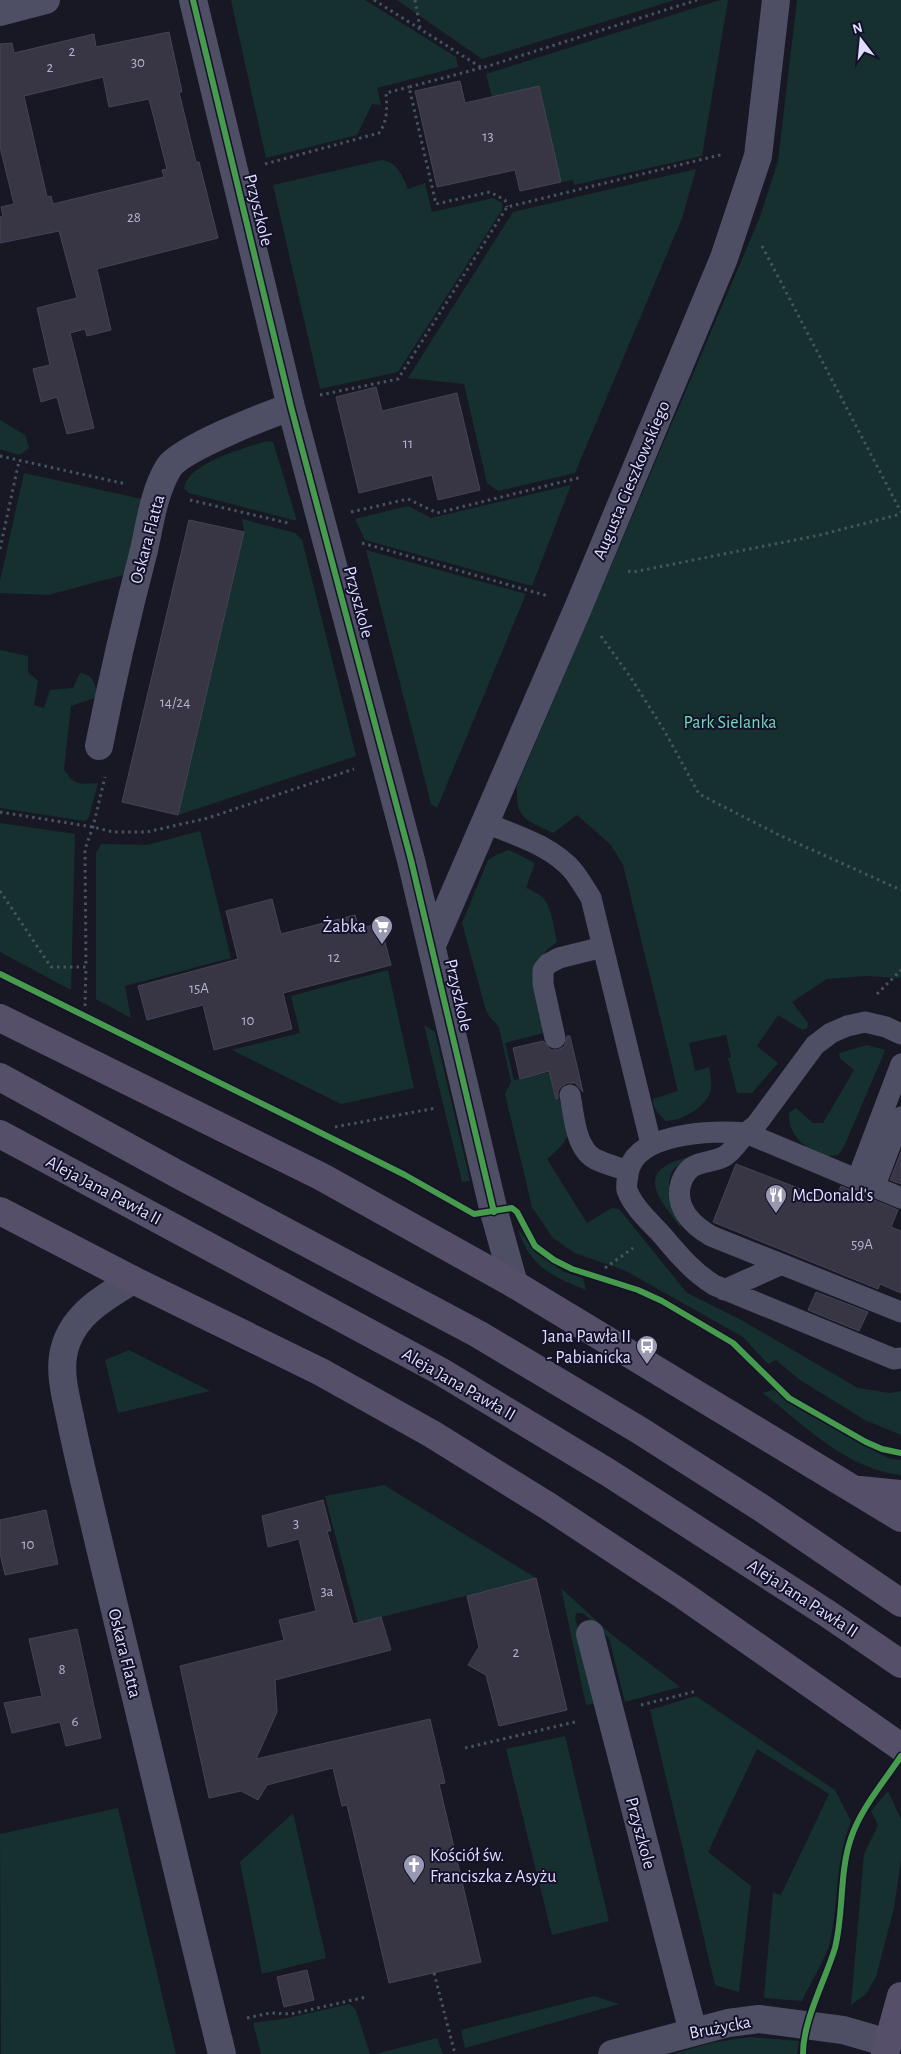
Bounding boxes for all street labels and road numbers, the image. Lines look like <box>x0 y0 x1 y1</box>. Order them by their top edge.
street label: Przyszkole <box>240 172 276 248</box>
street label: Augusta Cieszkowskiego <box>590 398 674 562</box>
street label: Oskara Flatta <box>127 493 168 586</box>
street label: Przyszkole <box>340 564 376 640</box>
street label: Przyszkole <box>441 957 475 1033</box>
street label: Aleja Jana Pawła II <box>43 1153 164 1229</box>
street label: Aleja Jana Pawła II <box>399 1345 518 1425</box>
street label: Aleja Jana Pawła II <box>744 1556 861 1641</box>
street label: Oskara Flatta <box>104 1607 144 1700</box>
street label: Przyszkole <box>622 1795 658 1871</box>
street label: Brużycka <box>688 2013 753 2043</box>

